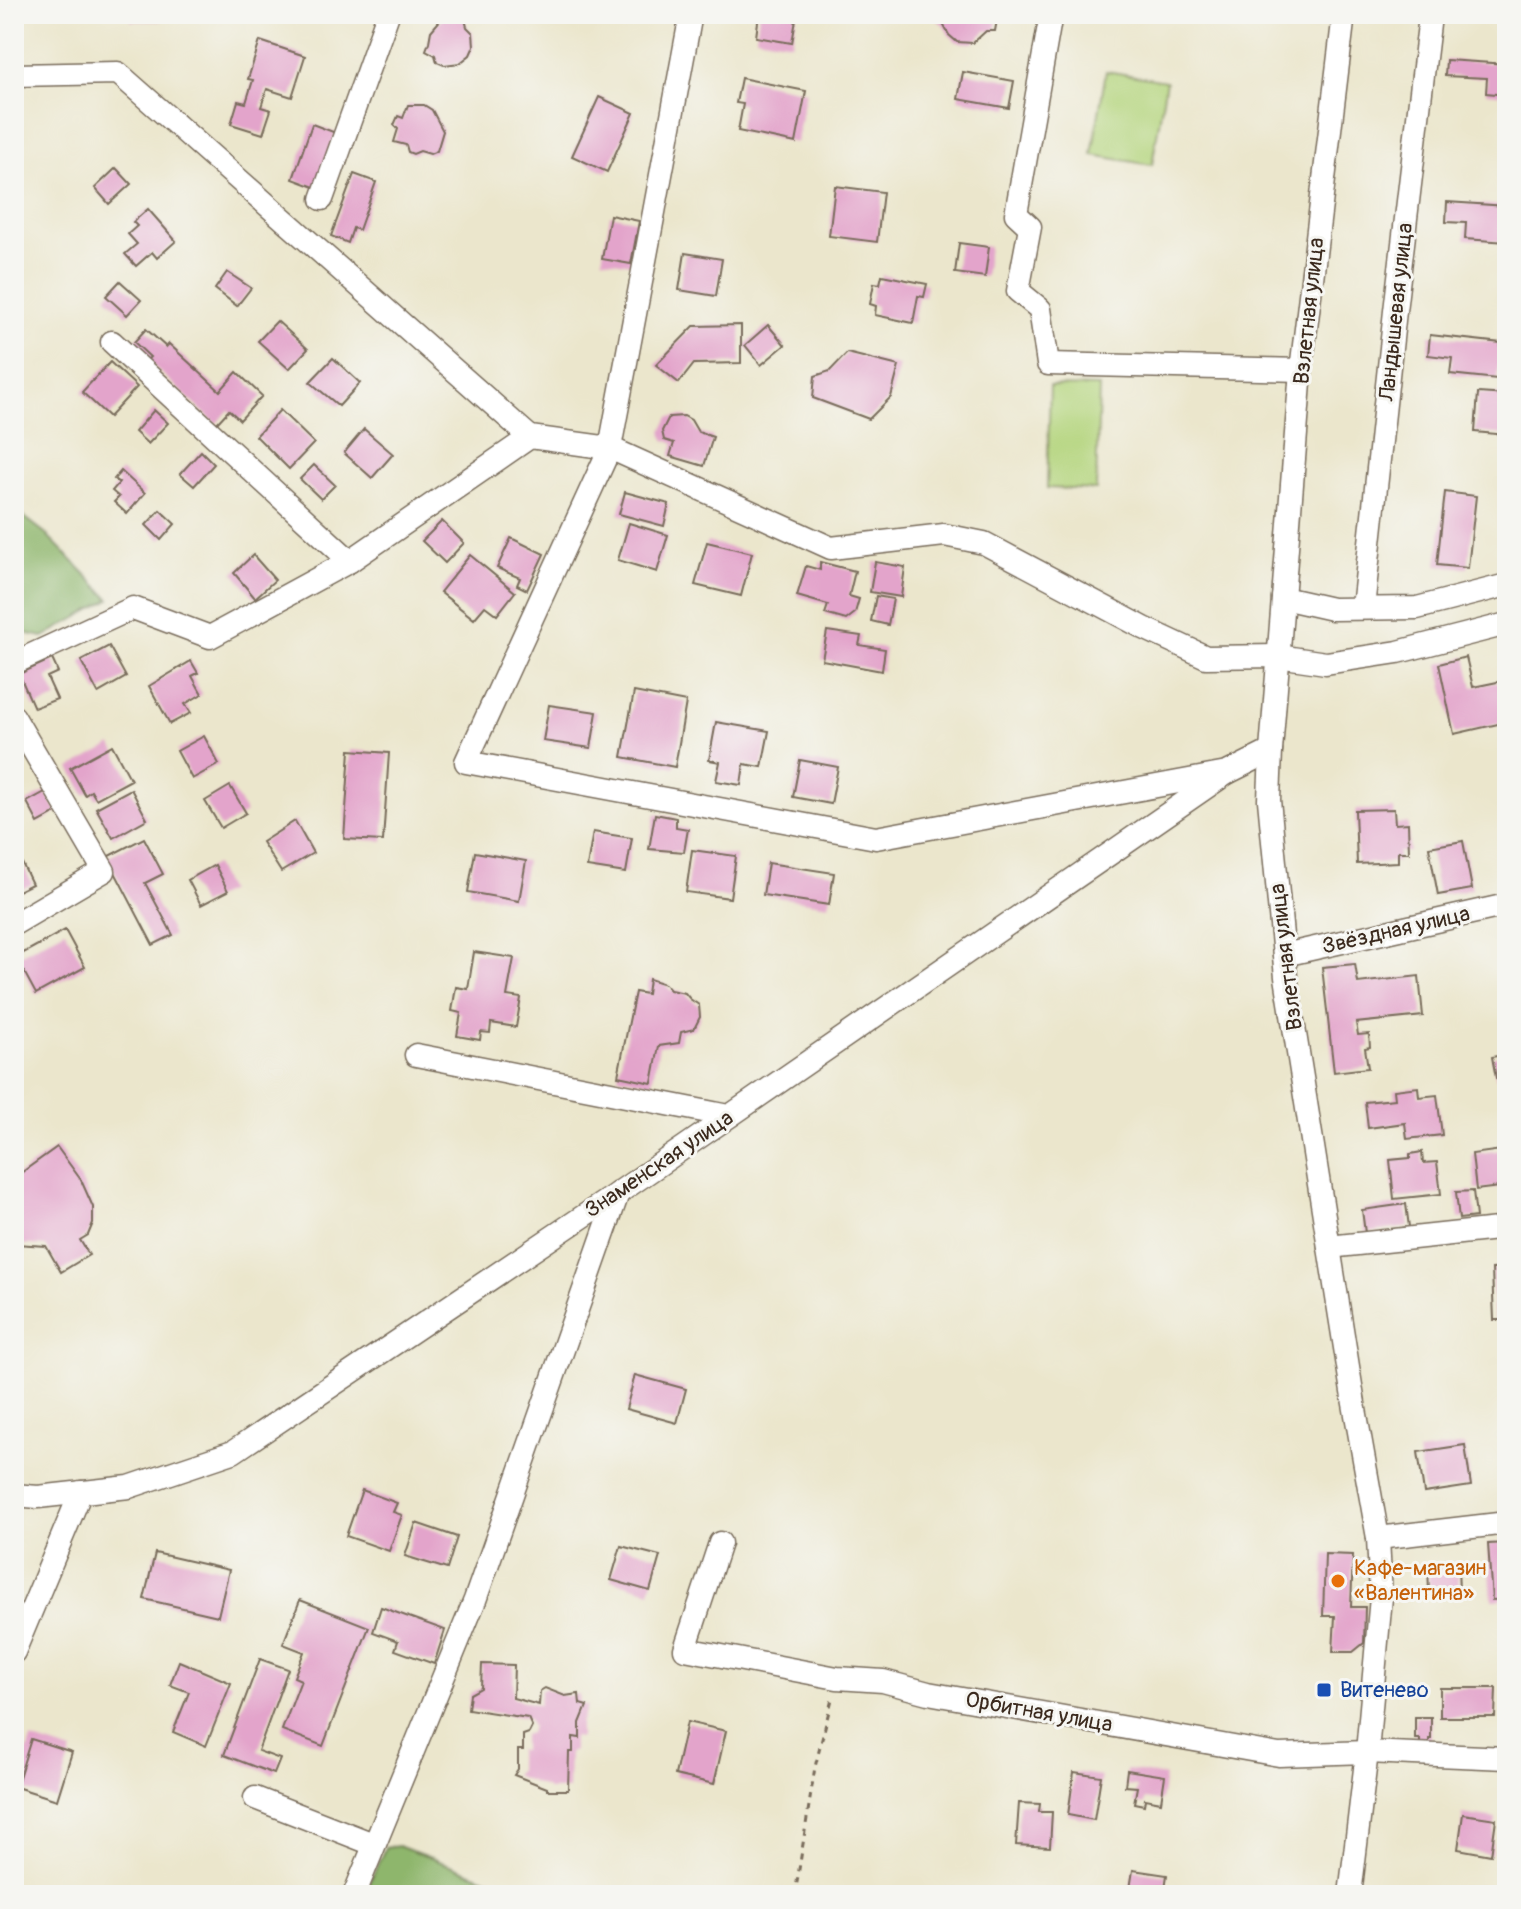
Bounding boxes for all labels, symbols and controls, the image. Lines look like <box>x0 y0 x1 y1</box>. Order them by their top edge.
street label: Ландышевая улица <box>1373 221 1419 404</box>
street label: Взлетная улица <box>1287 236 1331 386</box>
street label: Взлетная улица <box>1263 882 1309 1032</box>
street label: Звёздная улица <box>1319 899 1473 961</box>
street label: Знаменская улица <box>579 1104 739 1224</box>
place label: Кафе-магазин «Валентина» <box>1354 1554 1486 1607</box>
marker: Кафе-магазин «Валентина» <box>1329 1572 1347 1590</box>
place label: Витенево <box>1340 1676 1429 1704</box>
marker: Витенево <box>1315 1681 1333 1699</box>
street label: Орбитная улица <box>963 1685 1115 1739</box>

